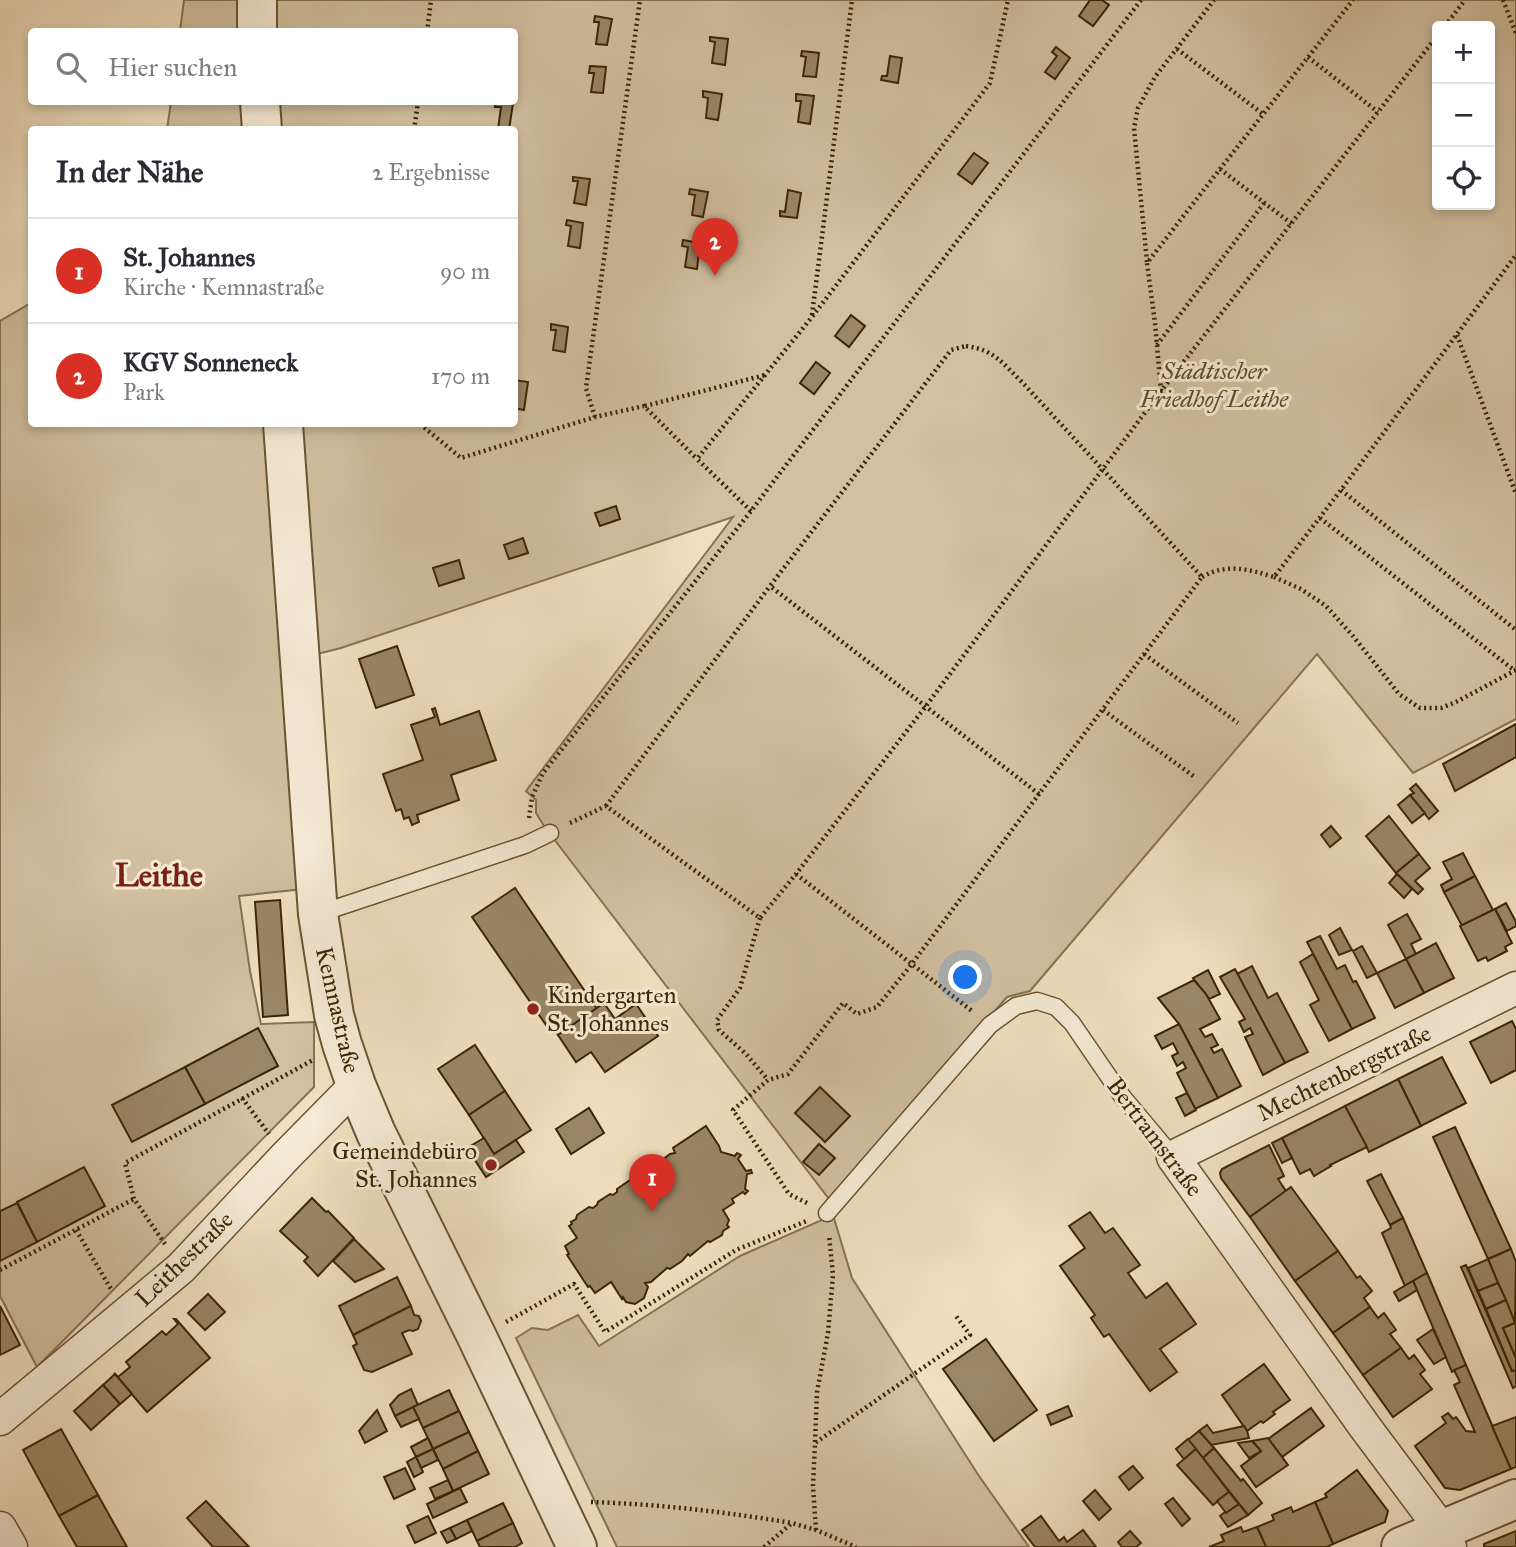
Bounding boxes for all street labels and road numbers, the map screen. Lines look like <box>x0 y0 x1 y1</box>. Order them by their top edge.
street label: Kemnastraße <box>309 944 367 1076</box>
street label: Mechtenbergstraße <box>1252 1018 1436 1128</box>
street label: Bertramstraße <box>1100 1071 1210 1203</box>
street label: Leithestraße <box>129 1205 239 1313</box>

